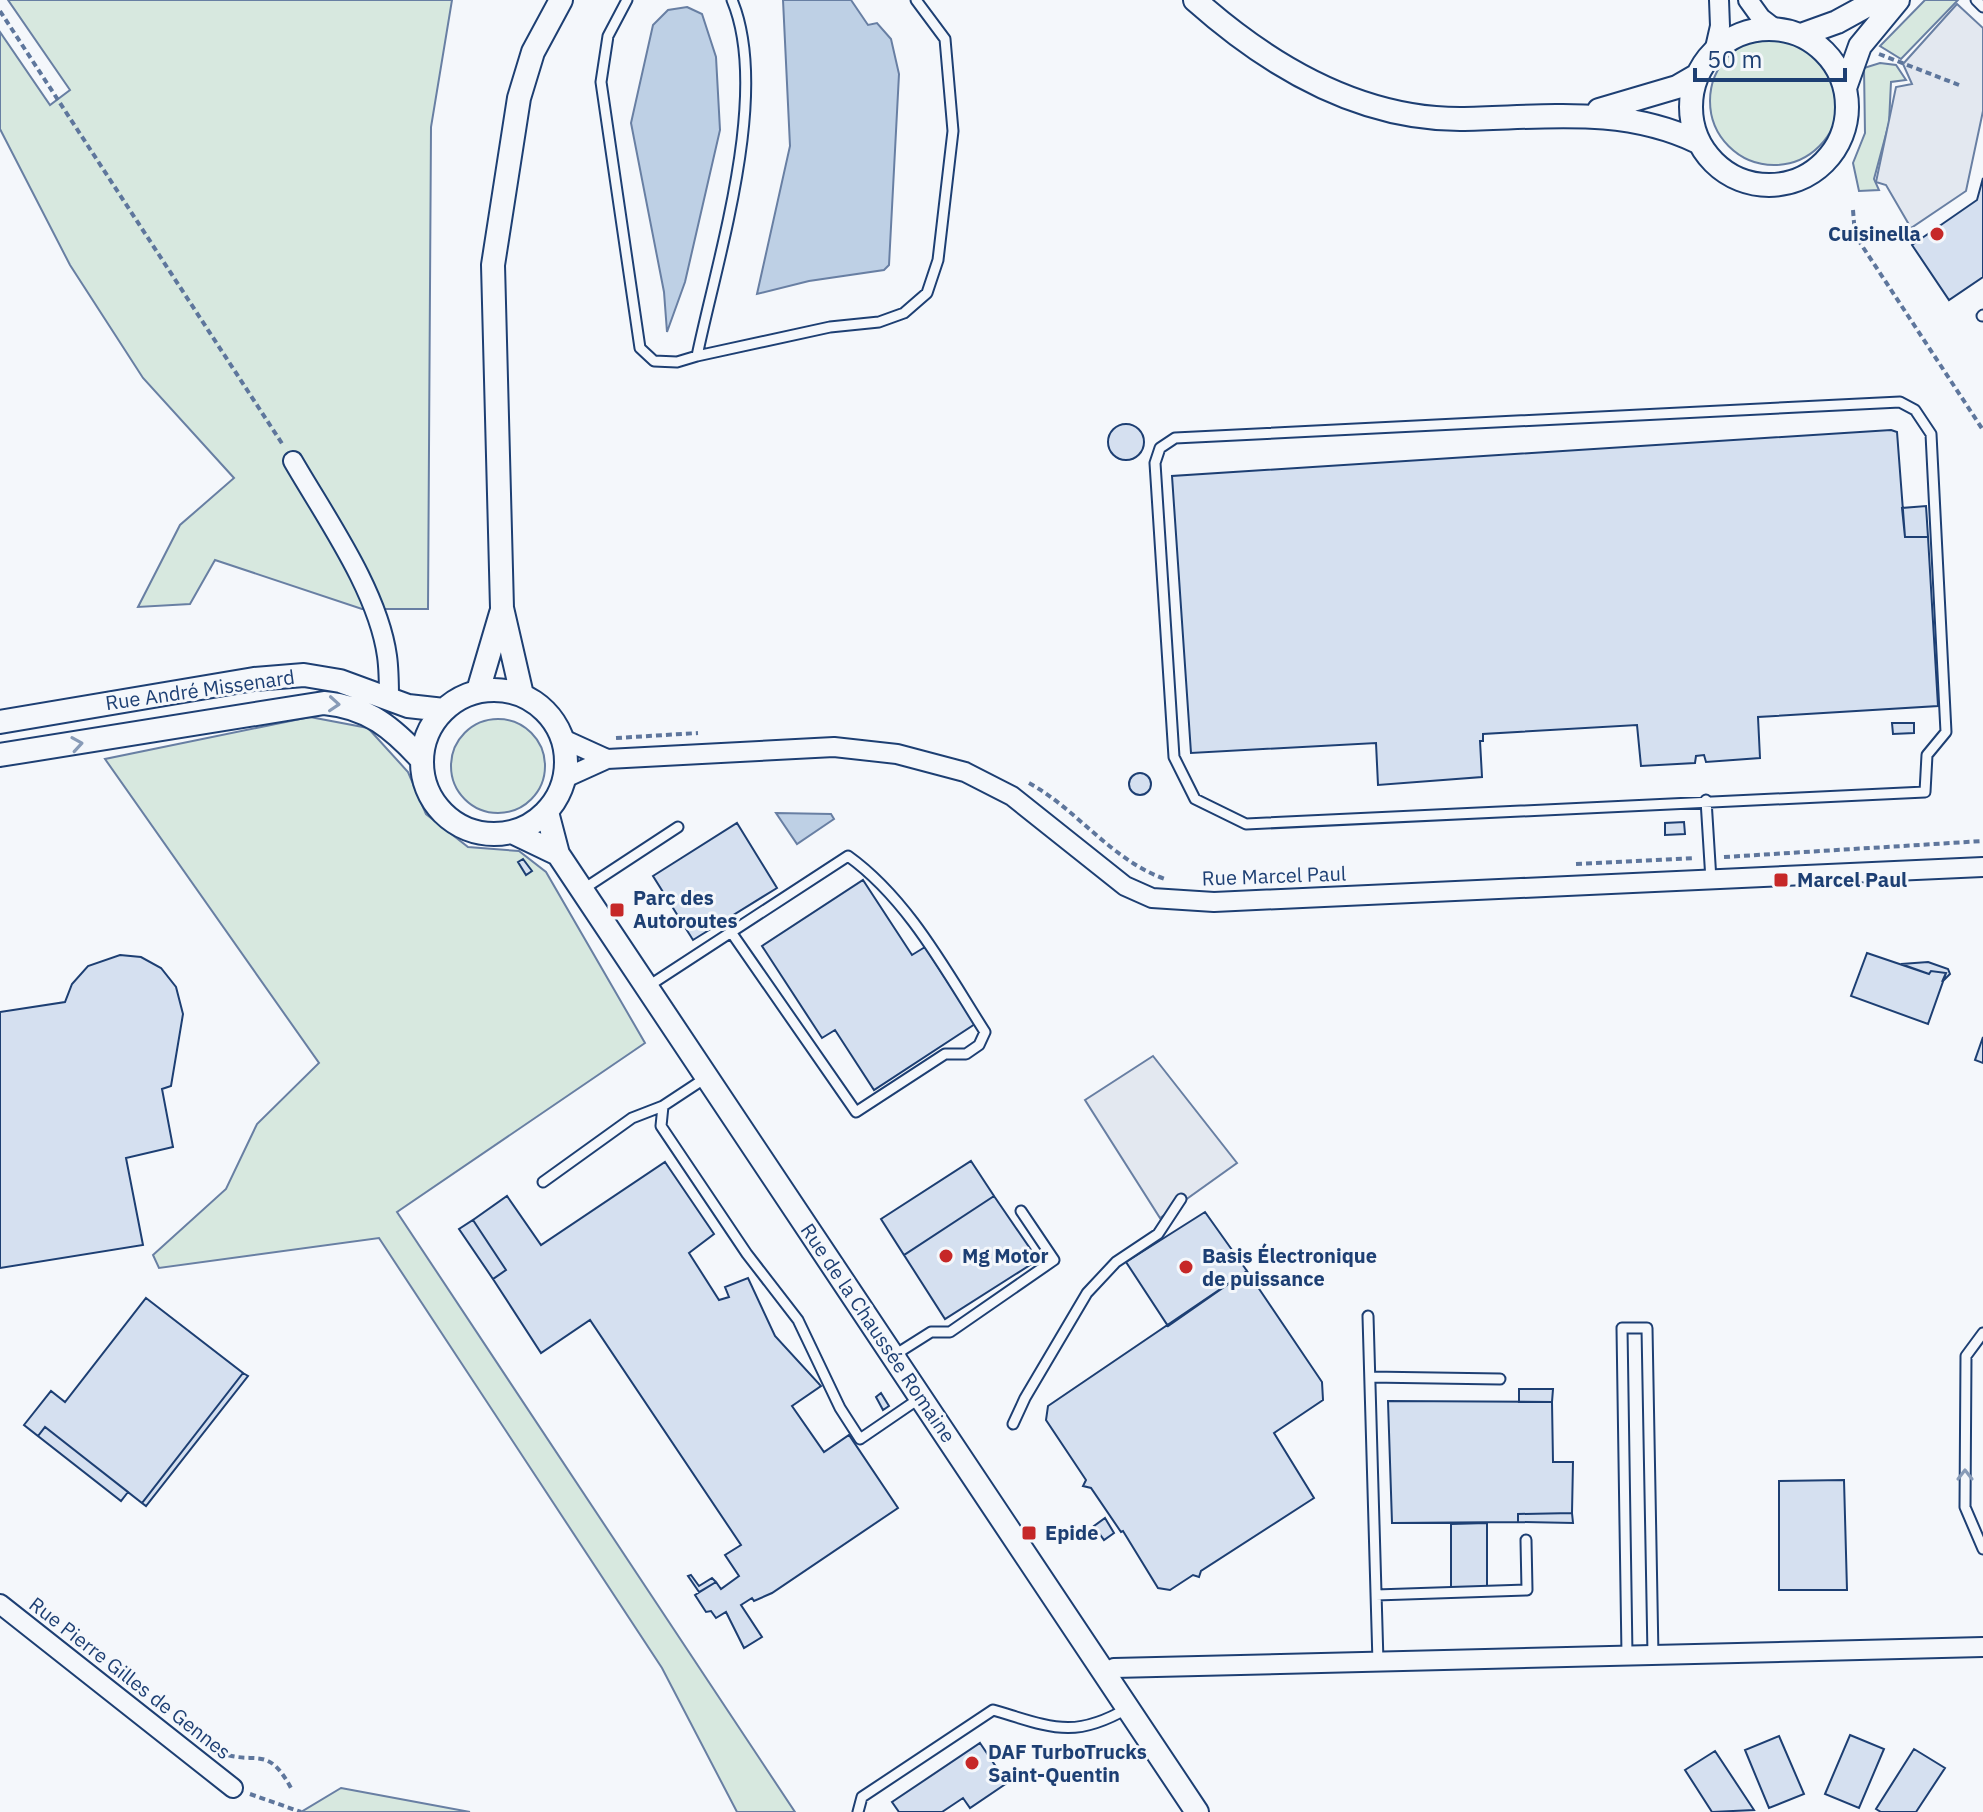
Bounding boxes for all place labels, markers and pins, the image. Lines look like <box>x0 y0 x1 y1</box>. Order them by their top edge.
place label: Cuisinella <box>1828 220 1921 247</box>
marker: Cuisinella <box>1928 225 1946 243</box>
place label: Marcel Paul <box>1797 866 1907 893</box>
marker: Marcel Paul <box>1772 871 1790 889</box>
place label: Parc des Autoroutes <box>633 884 738 934</box>
marker: Parc des Autoroutes <box>608 901 626 919</box>
place label: Mg Motor <box>962 1242 1049 1269</box>
place label: Basis Électronique de puissance <box>1202 1242 1377 1292</box>
marker: Mg Motor <box>937 1247 955 1265</box>
marker: Basis Électronique de puissance <box>1177 1258 1195 1276</box>
place label: Epide <box>1045 1519 1098 1546</box>
marker: Epide <box>1020 1524 1038 1542</box>
place label: DAF TurboTrucks Saint-Quentin <box>988 1738 1147 1788</box>
marker: DAF TurboTrucks Saint-Quentin <box>963 1754 981 1772</box>

